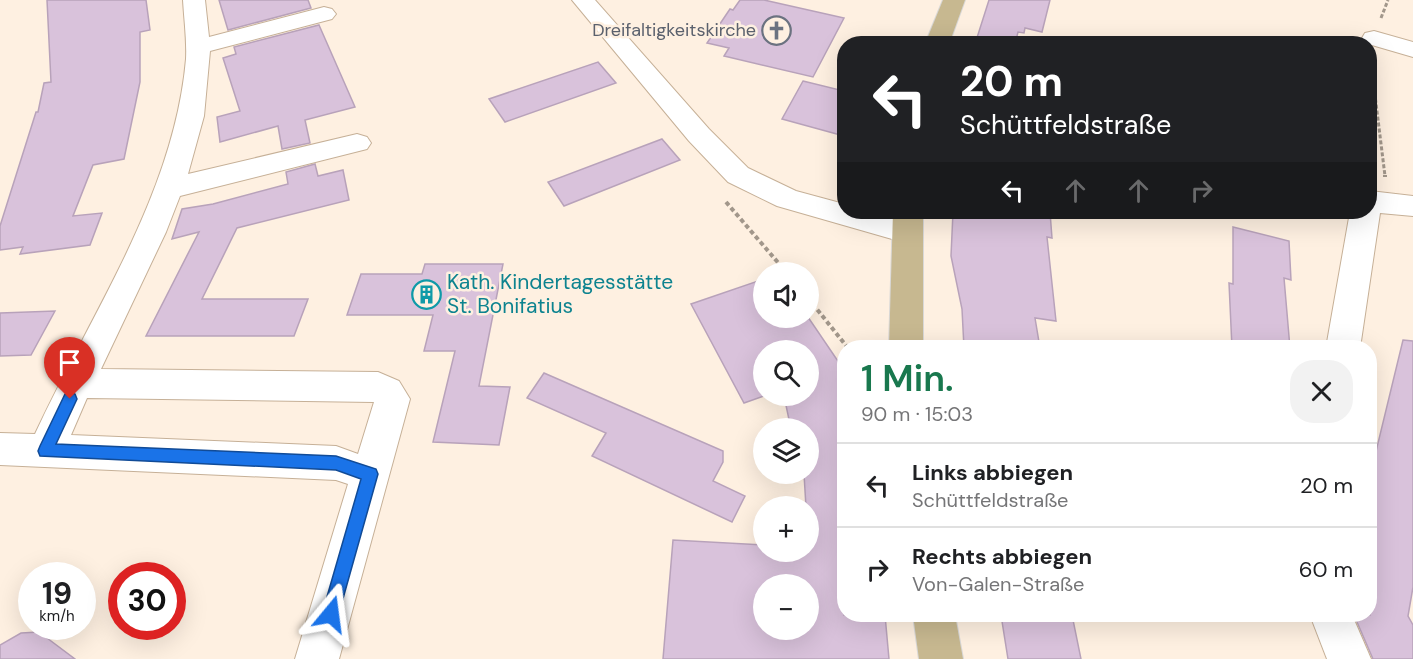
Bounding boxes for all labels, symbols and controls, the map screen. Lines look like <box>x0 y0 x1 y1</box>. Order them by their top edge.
church icon: Dreifaltigkeitskirche <box>761 14 793 46</box>
place label: Dreifaltigkeitskirche <box>592 18 756 42</box>
text: 20 m <box>960 54 1063 109</box>
icon: left <box>861 60 939 138</box>
text: Schüttfeldstraße <box>960 107 1171 142</box>
icon: left <box>996 174 1029 207</box>
icon: ahead <box>1059 174 1092 207</box>
icon: ahead <box>1122 174 1155 207</box>
icon: right <box>1185 174 1218 207</box>
map controls <box>753 262 819 640</box>
button: sound <box>753 262 819 328</box>
place label: Kath. Kindertagesstätte St. Bonifatius <box>447 268 673 320</box>
building icon: Kath. Kindertagesstätte St. Bonifatius <box>410 278 442 310</box>
pin <box>44 337 95 399</box>
button: search <box>753 340 819 406</box>
icon: arrive <box>53 346 86 379</box>
text: 1 Min. <box>861 355 953 402</box>
button: close <box>1290 360 1353 423</box>
text: 90 m · 15:03 <box>861 401 973 427</box>
button: layers <box>753 418 819 484</box>
text: Links abbiegen <box>912 458 1073 487</box>
icon: left <box>861 469 894 502</box>
text: 20 m <box>1300 471 1353 500</box>
text: Schüttfeldstraße <box>912 487 1068 513</box>
button: + <box>753 496 819 562</box>
text: Rechts abbiegen <box>912 542 1092 571</box>
icon: right <box>861 553 894 586</box>
text: 60 m <box>1299 555 1353 584</box>
speed limit sign: 30 <box>108 562 186 640</box>
text: Von-Galen-Straße <box>912 571 1084 597</box>
text: 19 <box>42 574 72 613</box>
button: − <box>753 574 819 640</box>
position arrow <box>299 582 363 646</box>
text: km/h <box>39 606 75 626</box>

